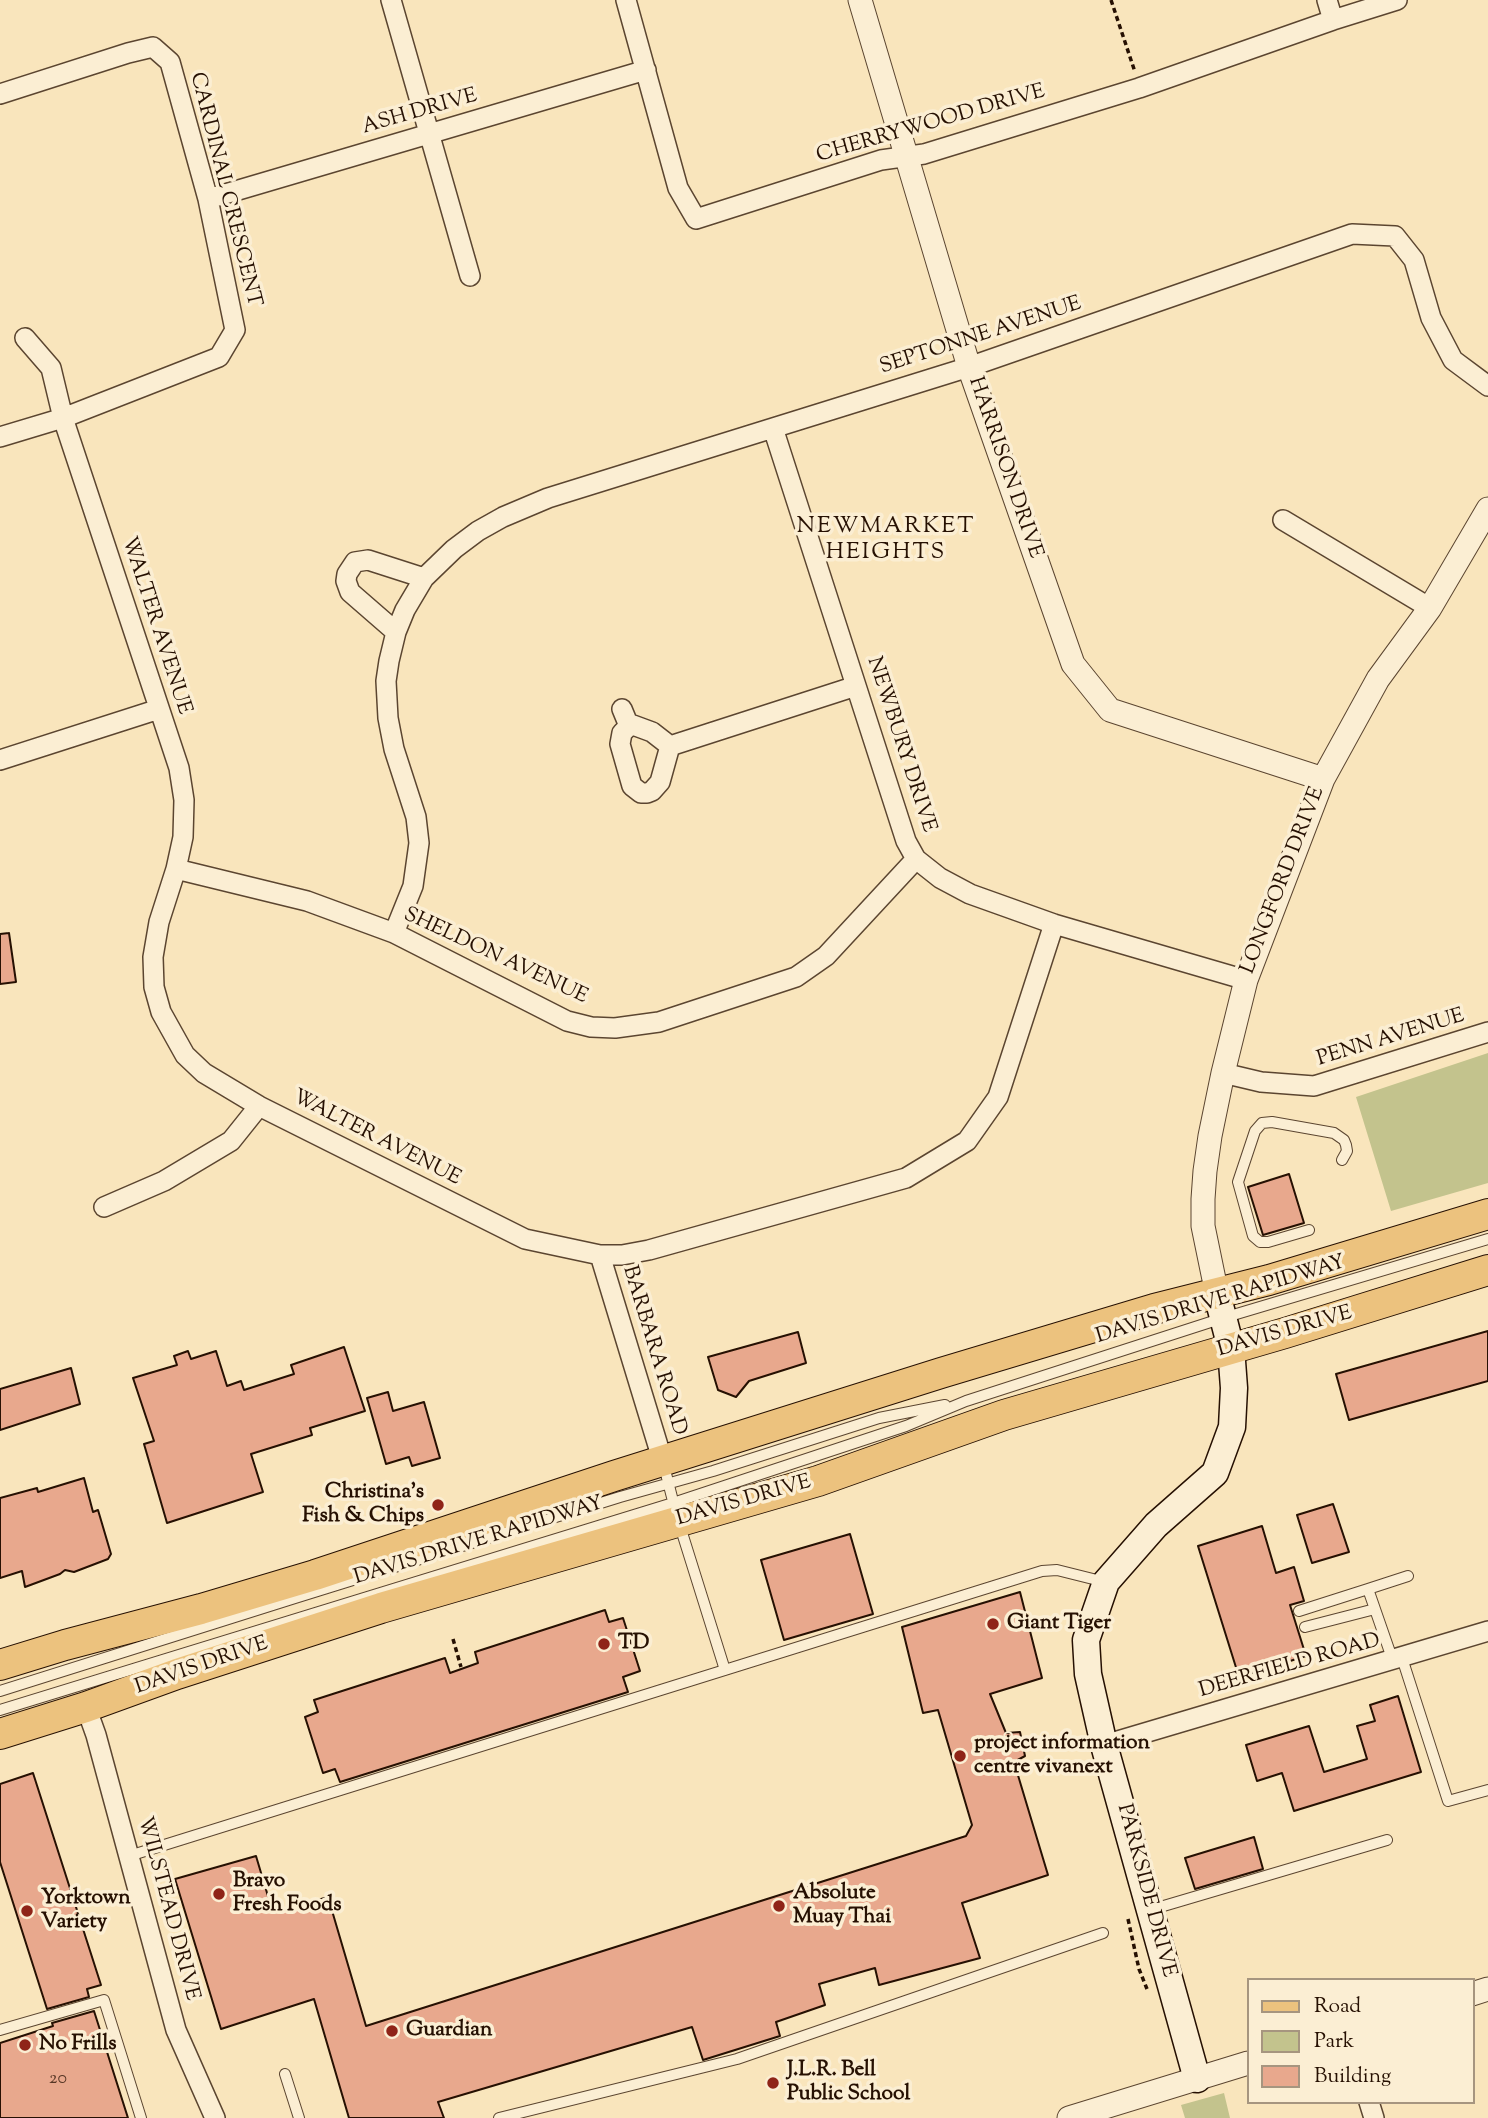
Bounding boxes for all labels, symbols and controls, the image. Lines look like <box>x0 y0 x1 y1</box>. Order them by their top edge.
street label: CARDINAL CRESCENT <box>183 70 265 310</box>
street label: CHERRYWOOD DRIVE <box>814 80 1048 170</box>
street label: ASH DRIVE <box>360 85 480 141</box>
street label: SEPTONNE AVENUE <box>877 293 1085 381</box>
street label: HARRISON DRIVE <box>961 374 1047 562</box>
district label: NEWMARKET HEIGHTS <box>798 514 974 568</box>
street label: WALTER AVENUE <box>114 534 196 718</box>
street label: NEWBURY DRIVE <box>860 654 940 836</box>
street label: LONGFORD DRIVE <box>1237 784 1331 978</box>
street label: SHELDON AVENUE <box>399 903 591 1011</box>
street label: PENN AVENUE <box>1314 1005 1468 1073</box>
street label: WALTER AVENUE <box>288 1086 464 1192</box>
street label: DAVIS DRIVE RAPIDWAY <box>1093 1251 1349 1351</box>
street label: BARBARA ROAD <box>615 1263 691 1439</box>
street label: DAVIS DRIVE <box>1215 1302 1355 1364</box>
street label: DAVIS DRIVE <box>674 1471 814 1533</box>
place label: Christina's Fish & Chips <box>302 1480 424 1530</box>
street label: DAVIS DRIVE RAPIDWAY <box>351 1492 607 1592</box>
marker: Christina's Fish & Chips <box>430 1497 446 1513</box>
place label: Giant Tiger <box>1007 1611 1111 1637</box>
marker: Giant Tiger <box>985 1616 1001 1632</box>
street label: DEERFIELD ROAD <box>1197 1629 1383 1705</box>
place label: TD <box>618 1631 649 1657</box>
street label: DAVIS DRIVE <box>132 1633 272 1701</box>
marker: TD <box>596 1636 612 1652</box>
place label: project information centre vivanext <box>974 1731 1150 1781</box>
marker: project information centre vivanext <box>952 1748 968 1764</box>
street label: PARKSIDE DRIVE <box>1110 1802 1180 1980</box>
street label: WILSTEAD DRIVE <box>130 1814 204 2004</box>
place label: Bravo Fresh Foods <box>233 1869 341 1919</box>
place label: Absolute Muay Thai <box>793 1881 891 1931</box>
place label: Yorktown Variety <box>41 1886 131 1936</box>
marker: Bravo Fresh Foods <box>211 1886 227 1902</box>
marker: Absolute Muay Thai <box>771 1898 787 1914</box>
marker: Yorktown Variety <box>19 1903 35 1919</box>
legend <box>1246 1978 1474 2104</box>
text: Road <box>1314 1992 1361 2022</box>
place label: Guardian <box>406 2018 492 2044</box>
marker: Guardian <box>384 2023 400 2039</box>
text: Park <box>1314 2027 1354 2057</box>
place label: No Frills <box>39 2032 117 2058</box>
marker: No Frills <box>17 2037 33 2053</box>
place label: J.L.R. Bell Public School <box>787 2058 910 2108</box>
text: Building <box>1314 2062 1391 2092</box>
house number: 20 <box>49 2069 67 2091</box>
marker: J.L.R. Bell Public School <box>765 2075 781 2091</box>

